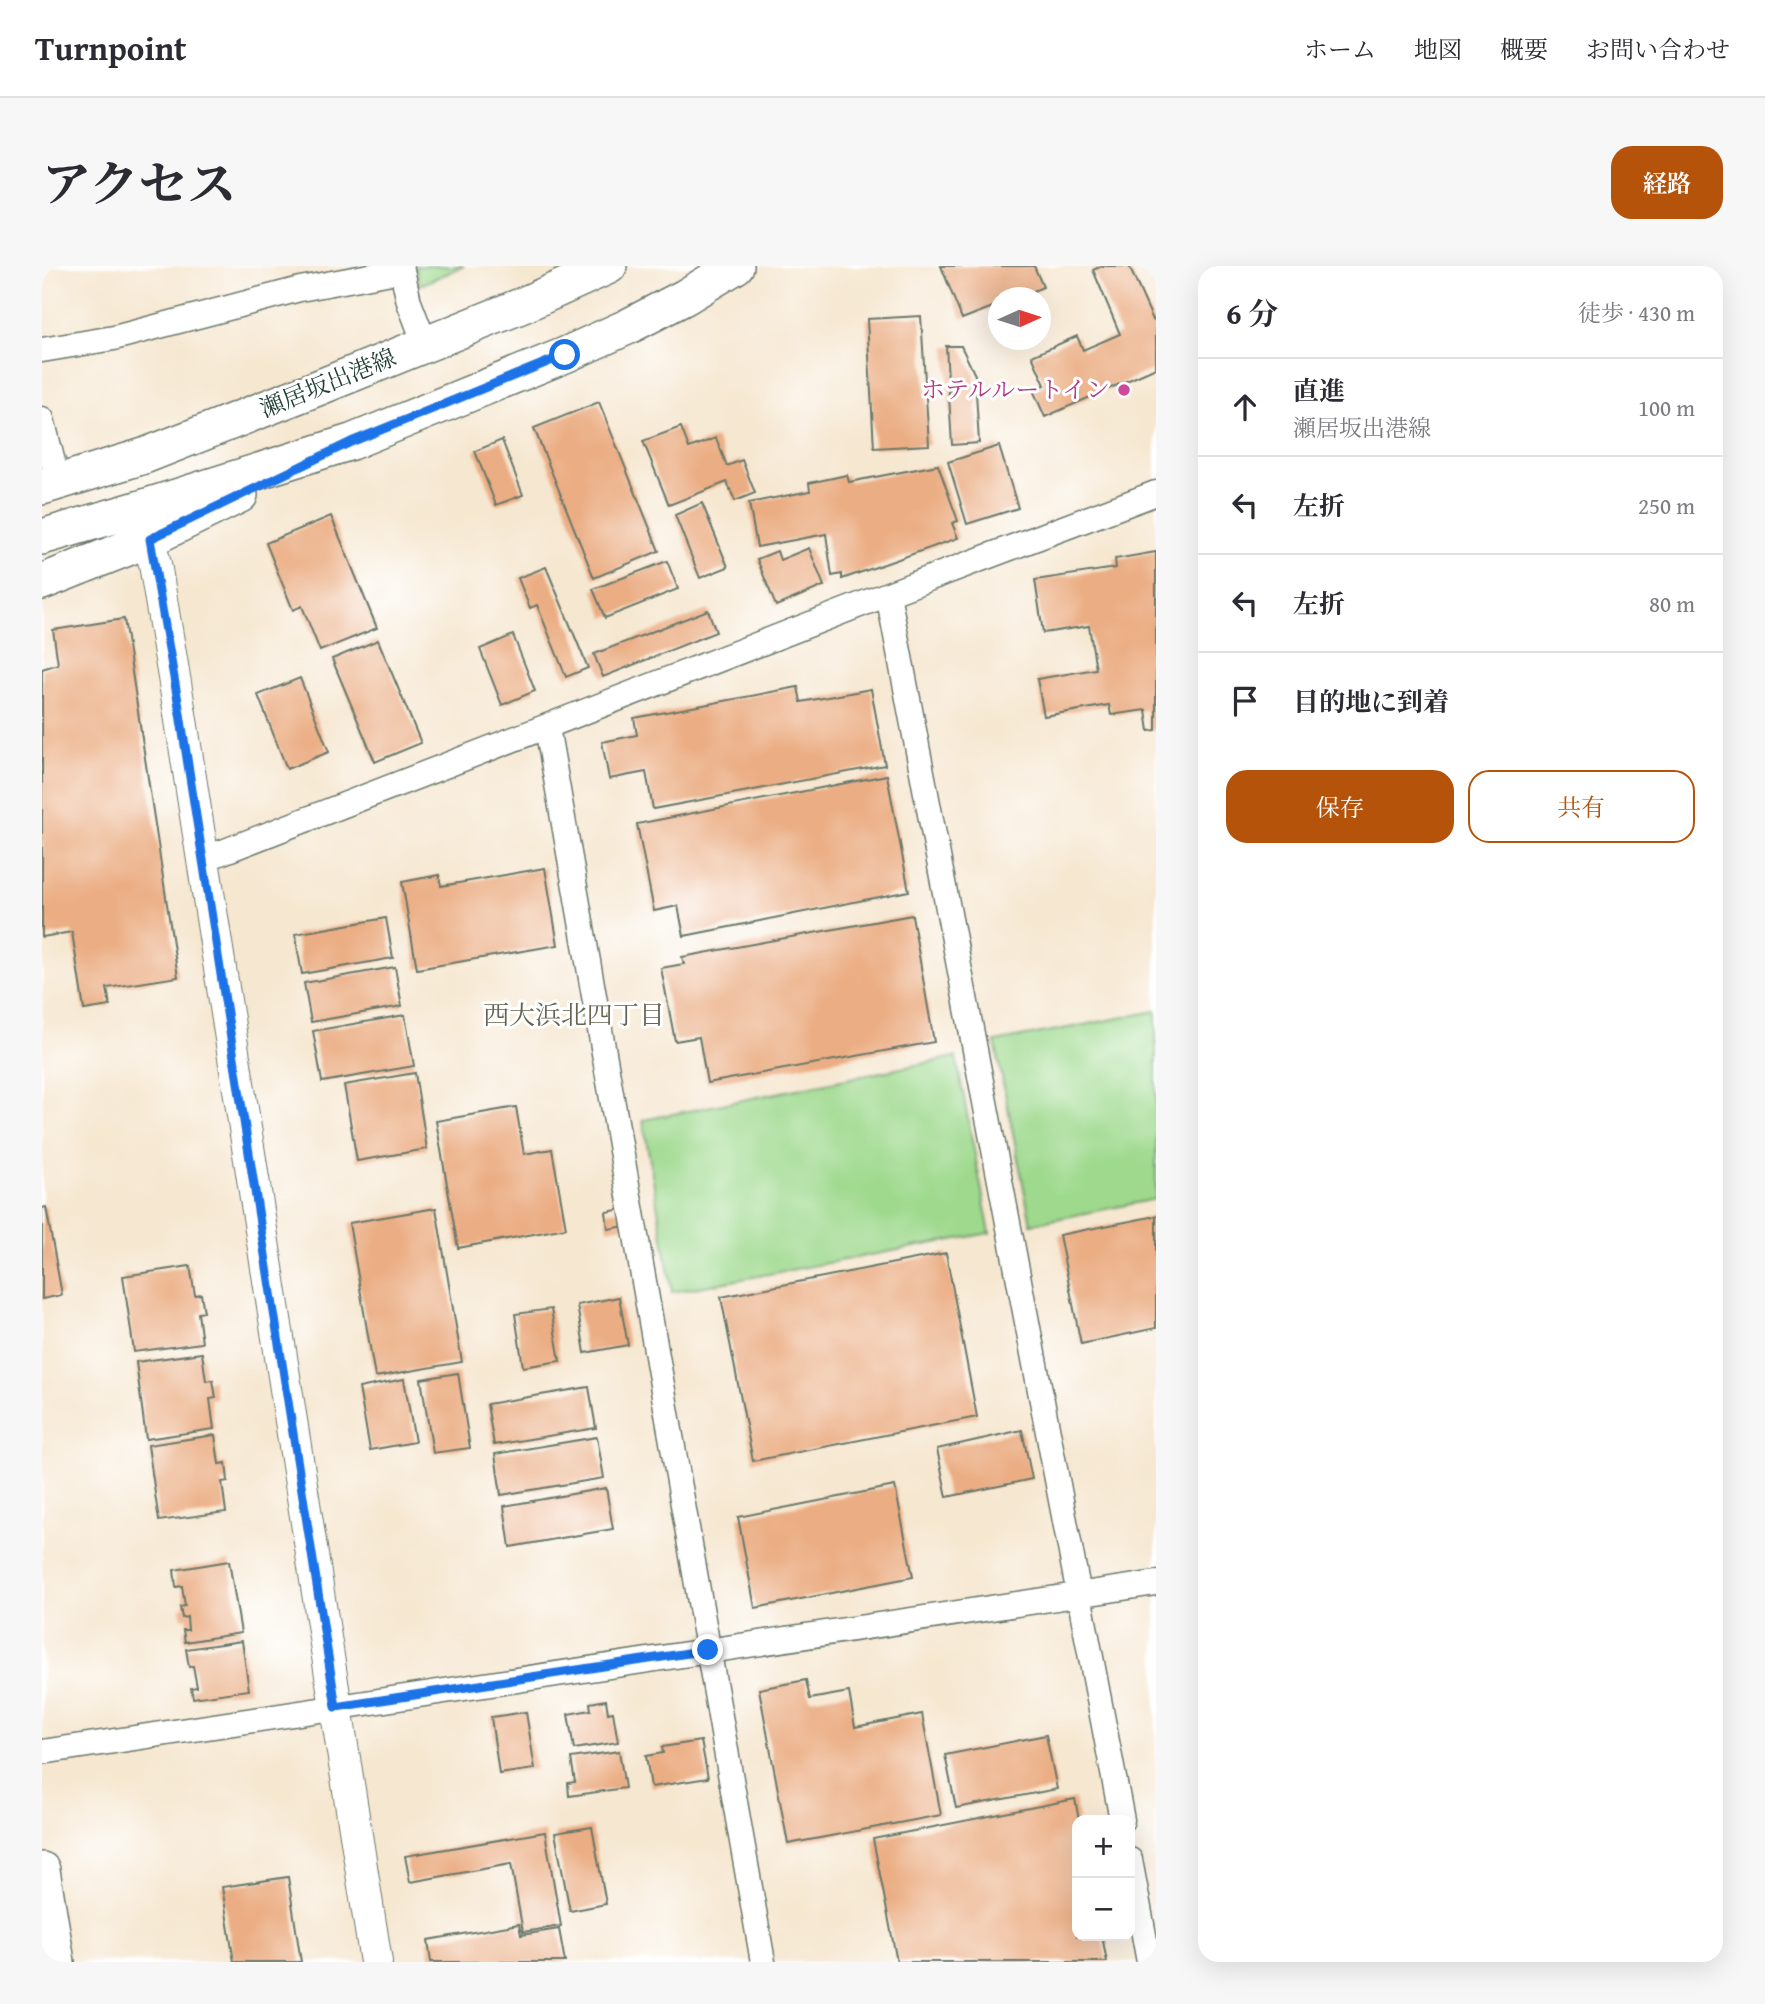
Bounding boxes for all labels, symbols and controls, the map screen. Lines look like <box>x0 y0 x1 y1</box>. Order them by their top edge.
text: Turnpoint <box>35 24 187 72</box>
text: ホーム <box>1304 32 1376 67</box>
text: 地図 <box>1414 32 1462 67</box>
text: 概要 <box>1500 32 1548 67</box>
text: お問い合わせ <box>1586 32 1730 67</box>
button: 経路 <box>1611 146 1723 219</box>
text: アクセス <box>42 147 237 219</box>
north arrow <box>988 287 1051 350</box>
text: 6 分 <box>1226 291 1278 335</box>
text: 徒歩 · 430 m <box>1578 296 1695 329</box>
street label: 瀬居坂出港線 <box>254 339 401 426</box>
route start <box>549 339 580 370</box>
text: 直進 <box>1293 371 1345 410</box>
place label: ホテルルートイン <box>921 372 1110 407</box>
marker: ホテルルートイン <box>1116 382 1132 398</box>
icon: ahead <box>1226 388 1264 426</box>
text: 100 m <box>1638 391 1695 424</box>
text: 瀬居坂出港線 <box>1293 411 1431 444</box>
icon: left <box>1226 486 1264 524</box>
text: 左折 <box>1293 486 1345 525</box>
text: 250 m <box>1638 489 1695 522</box>
icon: left <box>1226 584 1264 622</box>
text: 左折 <box>1293 584 1345 623</box>
text: 80 m <box>1649 587 1695 620</box>
icon: arrive <box>1226 682 1264 720</box>
text: 目的地に到着 <box>1293 682 1449 721</box>
button: 保存 <box>1226 770 1454 843</box>
button: 共有 <box>1468 770 1695 843</box>
district label: 西大浜北四丁目 <box>483 995 665 1034</box>
route end <box>692 1634 723 1665</box>
map controls <box>1072 1815 1135 1941</box>
button: + <box>1072 1815 1135 1878</box>
button: − <box>1072 1878 1135 1941</box>

